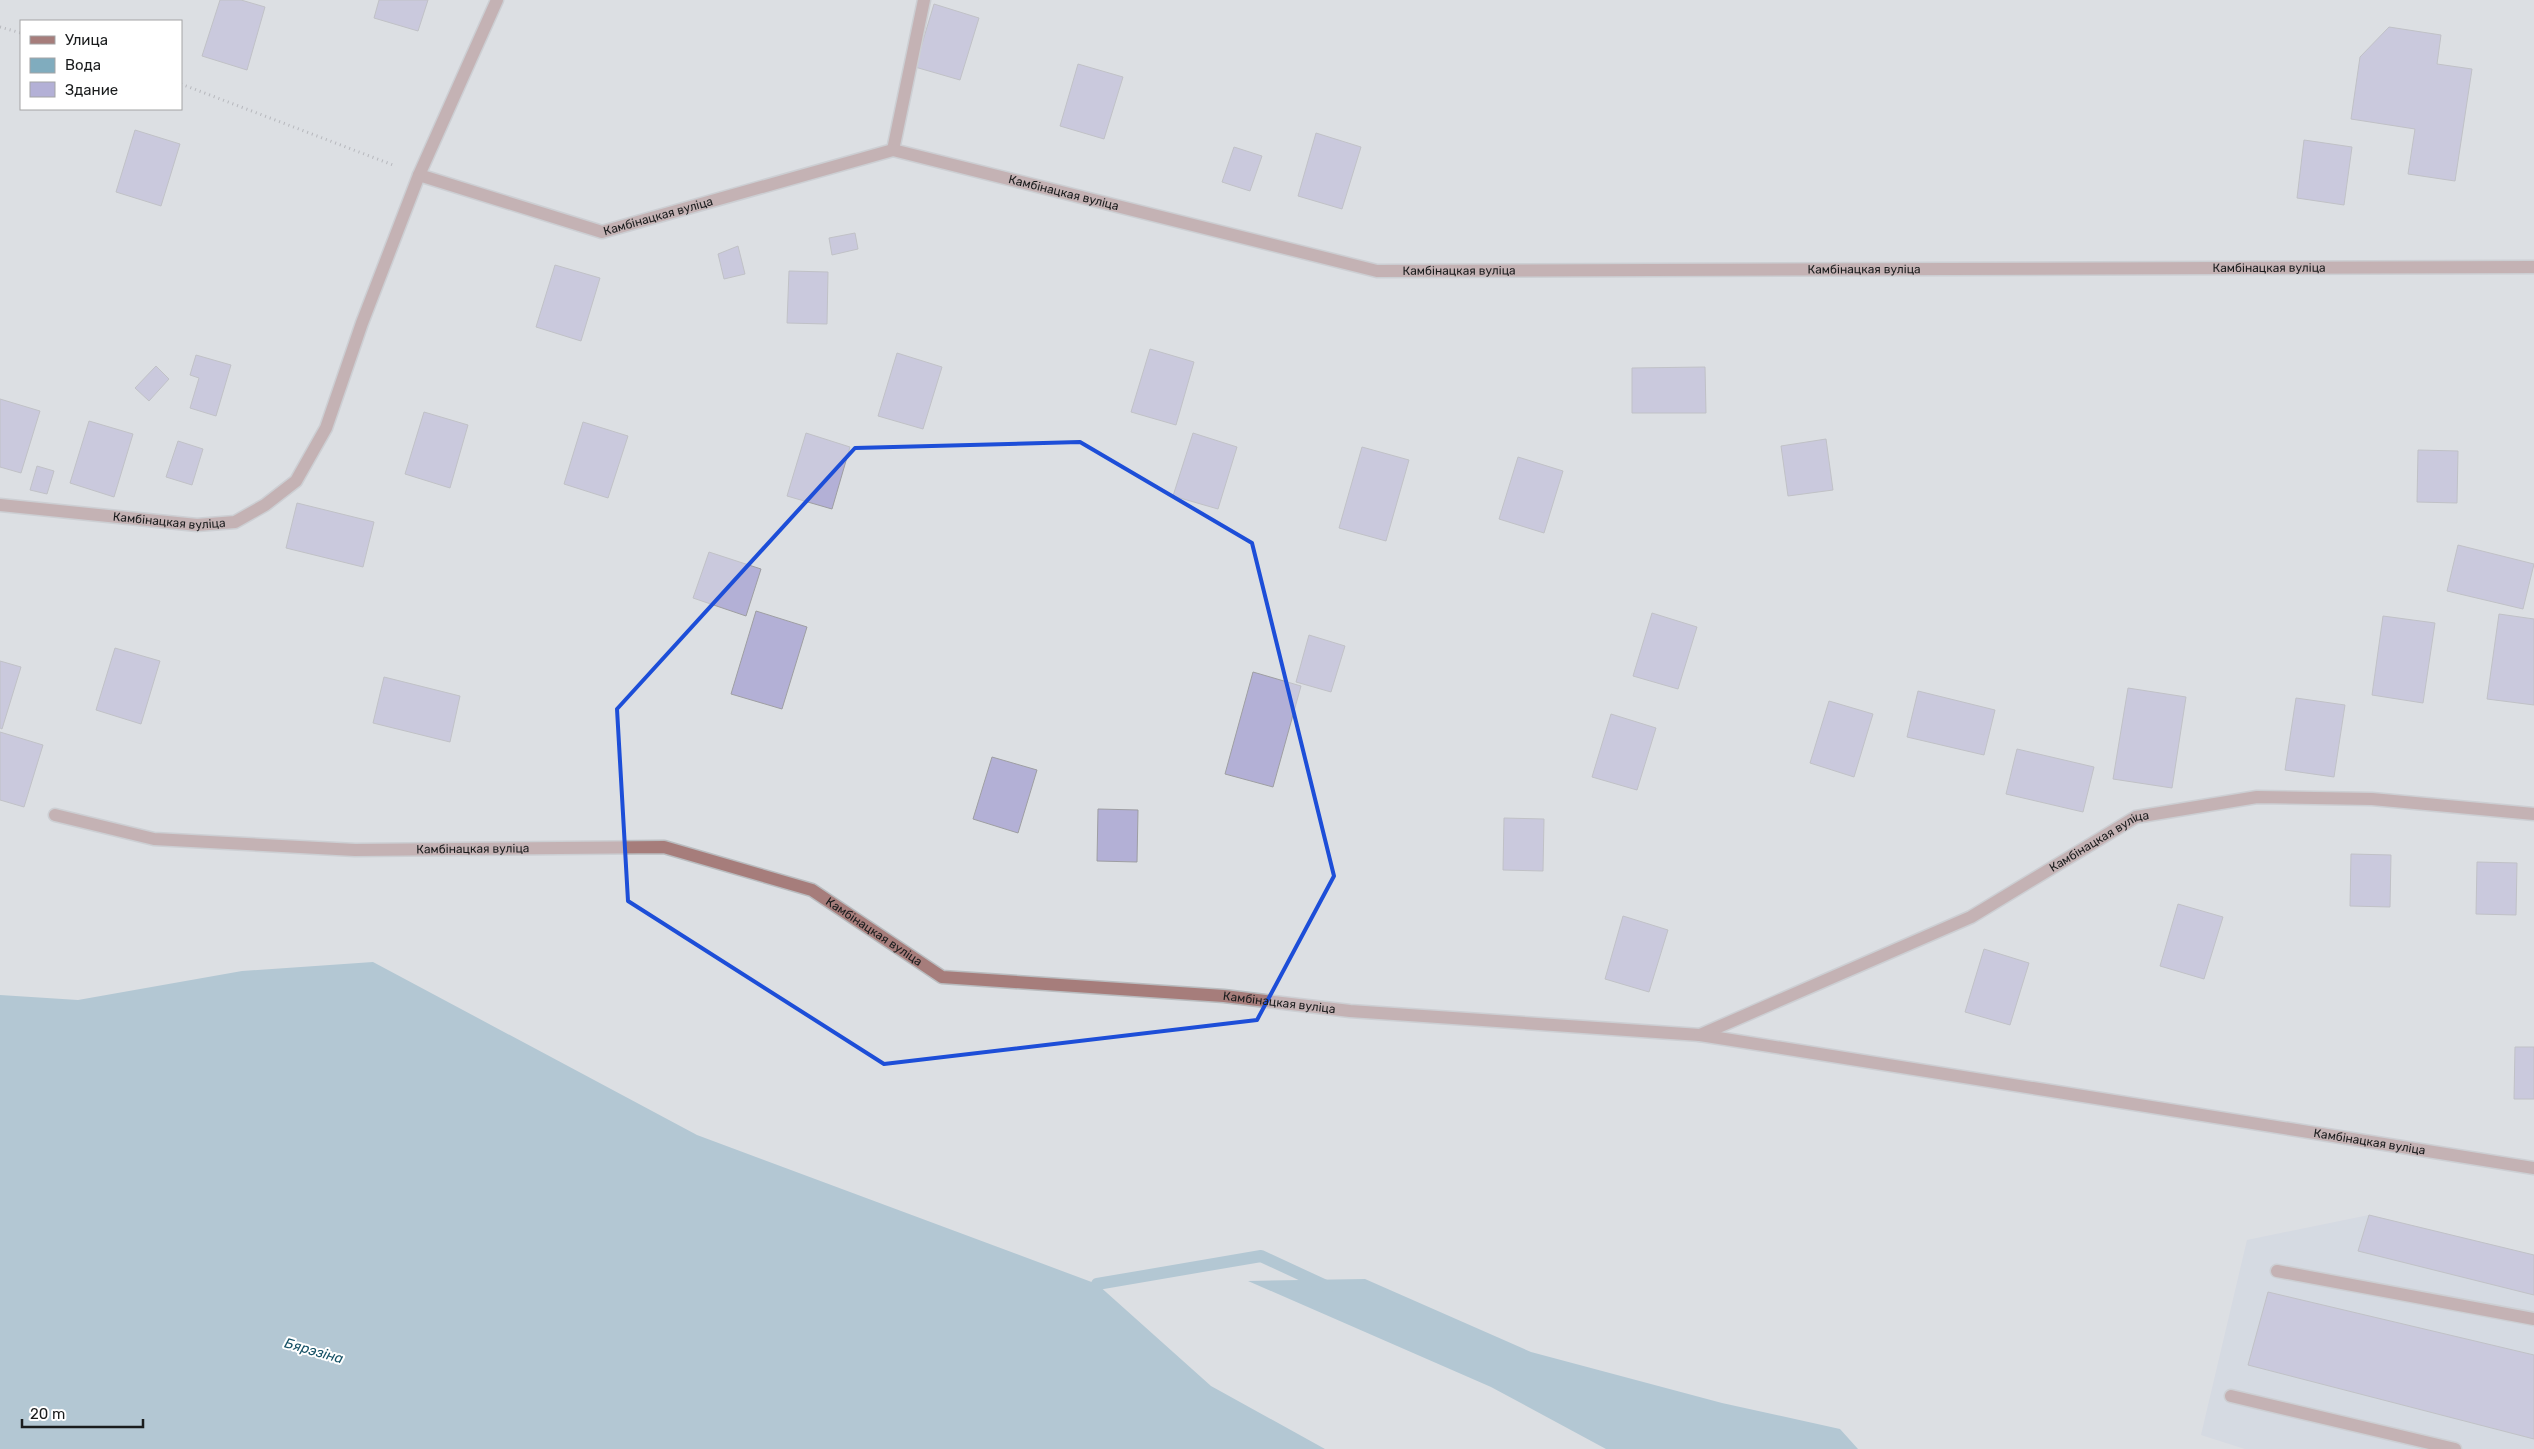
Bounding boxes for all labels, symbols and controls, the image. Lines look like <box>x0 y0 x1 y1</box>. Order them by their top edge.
legend <box>20 20 182 110</box>
text: Улица <box>65 31 108 49</box>
text: Вода <box>65 56 101 74</box>
text: Здание <box>65 81 118 99</box>
street label: Камбінацкая вуліца <box>1007 172 1120 213</box>
street label: Камбінацкая вуліца <box>602 194 715 238</box>
street label: Камбінацкая вуліца <box>2212 261 2326 275</box>
street label: Камбінацкая вуліца <box>1807 262 1921 277</box>
street label: Камбінацкая вуліца <box>1402 264 1516 278</box>
street label: Камбінацкая вуліца <box>112 509 226 532</box>
street label: Камбінацкая вуліца <box>2047 808 2150 875</box>
street label: Камбінацкая вуліца <box>416 841 529 856</box>
street label: Камбінацкая вуліца <box>823 894 925 969</box>
street label: Камбінацкая вуліца <box>1222 989 1336 1016</box>
street label: Камбінацкая вуліца <box>2313 1126 2427 1158</box>
water label: Бярэзіна <box>283 1335 345 1367</box>
scale bar <box>22 1396 144 1428</box>
text: 20 m <box>30 1405 65 1423</box>

